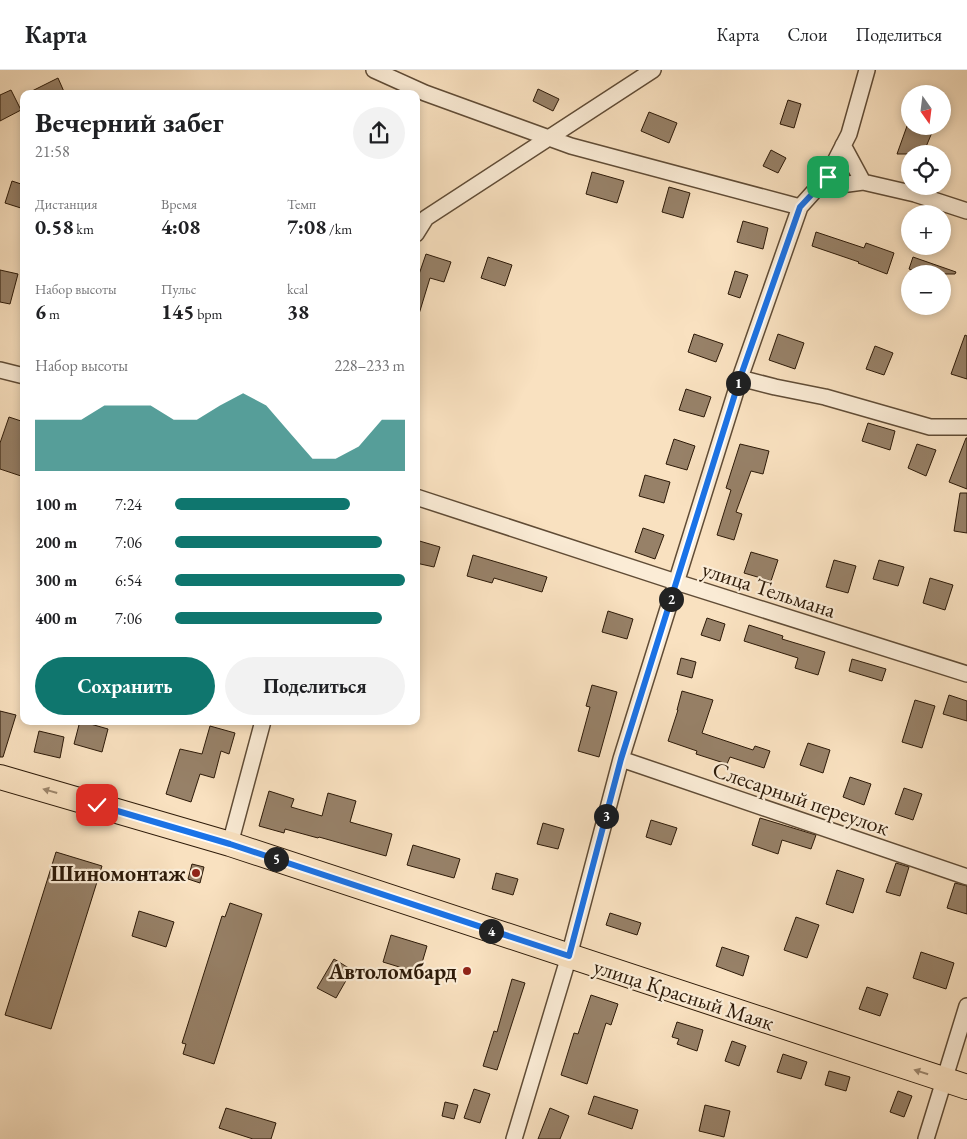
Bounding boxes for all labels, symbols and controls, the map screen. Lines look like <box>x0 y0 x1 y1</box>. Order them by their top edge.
text: Карта <box>25 19 87 50</box>
text: Карта <box>717 23 760 46</box>
text: Слои <box>788 23 827 46</box>
text: Поделиться <box>855 23 942 46</box>
north arrow <box>901 85 951 135</box>
map controls <box>901 85 951 315</box>
text: Вечерний забег <box>35 104 224 140</box>
button: share <box>353 107 405 159</box>
text: 21:58 <box>35 141 70 162</box>
button: locate <box>901 145 951 195</box>
pin <box>807 156 849 198</box>
icon: arrive <box>814 163 842 191</box>
text: Дистанция <box>35 195 97 213</box>
text: Время <box>161 195 197 213</box>
text: Темп <box>287 195 316 213</box>
button: + <box>901 205 951 255</box>
text: 0.58 <box>35 213 74 240</box>
text: 4:08 <box>161 213 200 240</box>
text: 7:08 <box>287 213 326 240</box>
text: km <box>74 220 94 238</box>
text: /km <box>326 220 352 238</box>
button: − <box>901 265 951 315</box>
text: Набор высоты <box>35 280 116 298</box>
text: Пульс <box>161 280 196 298</box>
text: kcal <box>287 280 308 298</box>
text: 6 <box>35 298 46 325</box>
text: 145 <box>161 298 194 325</box>
text: 38 <box>287 298 309 325</box>
text: m <box>46 305 60 323</box>
text: bpm <box>194 305 223 323</box>
text: Набор высоты <box>35 355 128 376</box>
text: 228–233 m <box>334 355 405 376</box>
pin: 1 <box>726 370 750 396</box>
text: 1 <box>735 374 742 392</box>
text: 100 m <box>35 494 77 515</box>
text: 7:24 <box>115 494 142 515</box>
text: 200 m <box>35 532 77 553</box>
text: 7:06 <box>115 532 142 553</box>
street label: улица Тельмана <box>698 554 840 625</box>
text: 300 m <box>35 570 77 591</box>
text: 6:54 <box>115 570 142 591</box>
pin: 2 <box>658 586 684 612</box>
text: 2 <box>668 590 675 608</box>
text: 400 m <box>35 608 77 629</box>
text: 7:06 <box>115 608 142 629</box>
button: Сохранить <box>35 657 215 715</box>
button: Поделиться <box>225 657 405 715</box>
street label: Слесарный переулок <box>709 755 893 842</box>
pin <box>76 784 118 826</box>
one-way arrow <box>42 787 57 795</box>
icon: check <box>83 791 111 819</box>
pin: 3 <box>594 804 618 828</box>
text: 3 <box>603 807 610 825</box>
pin: 5 <box>264 846 288 872</box>
text: 5 <box>273 850 280 868</box>
place label: Шиномонтаж <box>50 859 186 888</box>
marker: Шиномонтаж <box>190 867 202 879</box>
pin: 4 <box>478 918 504 944</box>
text: 4 <box>488 922 495 940</box>
street label: улица Красный Маяк <box>590 952 778 1037</box>
place label: Автоломбард <box>328 957 457 986</box>
marker: Автоломбард <box>461 965 473 977</box>
one-way arrow <box>913 1067 928 1075</box>

